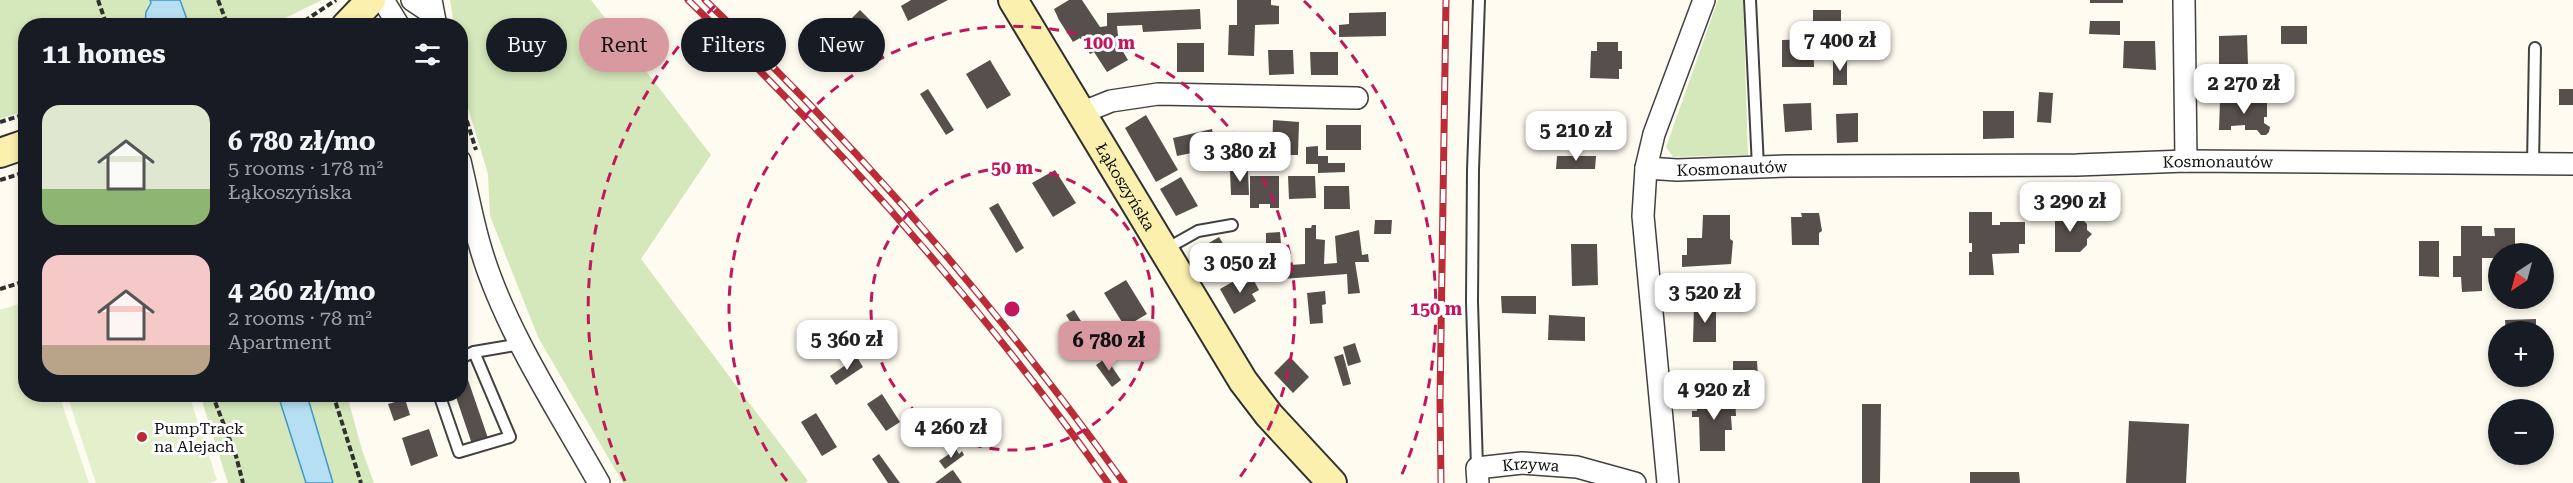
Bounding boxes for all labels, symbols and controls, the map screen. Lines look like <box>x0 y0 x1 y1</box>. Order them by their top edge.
chip: Buy <box>486 18 567 72</box>
chip: Rent <box>579 18 669 72</box>
chip: Filters <box>681 18 786 72</box>
chip: New <box>798 18 885 72</box>
pin: 7 400 zł <box>1778 21 1902 72</box>
text: 7 400 zł <box>1804 28 1876 52</box>
text: 100 m <box>1083 32 1136 53</box>
icon: filters <box>411 38 444 71</box>
text: 11 homes <box>42 39 166 69</box>
pin: 2 270 zł <box>2182 64 2306 115</box>
text: 2 270 zł <box>2208 71 2280 95</box>
pin: 5 210 zł <box>1514 111 1638 162</box>
text: 5 210 zł <box>1540 118 1612 142</box>
text: 6 780 zł/mo <box>228 126 376 156</box>
icon: home <box>90 129 162 201</box>
pin: 3 380 zł <box>1178 132 1302 183</box>
street label: Łąkoszyńska <box>1092 139 1160 234</box>
text: 3 380 zł <box>1204 139 1276 163</box>
street label: Kosmonautów <box>2162 151 2274 171</box>
text: 5 rooms · 178 m² <box>228 156 383 180</box>
text: 50 m <box>991 157 1034 178</box>
street label: Kosmonautów <box>1676 157 1788 180</box>
text: Łąkoszyńska <box>228 180 352 204</box>
pin: 3 290 zł <box>2008 182 2132 233</box>
text: 3 290 zł <box>2034 189 2106 213</box>
pin: 3 050 zł <box>1178 243 1302 294</box>
north arrow <box>2488 243 2554 309</box>
map controls <box>2488 243 2554 465</box>
text: 3 050 zł <box>1204 250 1276 274</box>
pin: 3 520 zł <box>1643 273 1767 324</box>
text: 4 260 zł/mo <box>228 276 376 306</box>
icon: home <box>90 279 162 351</box>
text: 3 520 zł <box>1669 280 1741 304</box>
text: 150 m <box>1410 298 1463 319</box>
centre of rings <box>1002 299 1022 319</box>
text: 2 rooms · 78 m² <box>228 306 372 330</box>
pin: 5 360 zł <box>785 320 909 371</box>
pin: 6 780 zł <box>1047 321 1171 372</box>
button: + <box>2488 321 2554 387</box>
text: 5 360 zł <box>811 327 883 351</box>
text: 6 780 zł <box>1073 328 1145 352</box>
text: Apartment <box>228 330 331 354</box>
pin: 4 920 zł <box>1652 370 1776 421</box>
text: 4 920 zł <box>1678 377 1750 401</box>
button: − <box>2488 399 2554 465</box>
pin: 4 260 zł <box>889 408 1013 459</box>
text: 4 260 zł <box>915 415 987 439</box>
place label: PumpTrack na Alejach <box>154 419 244 456</box>
marker: PumpTrack na Alejach <box>135 430 149 444</box>
street label: Krzywa <box>1501 453 1560 475</box>

